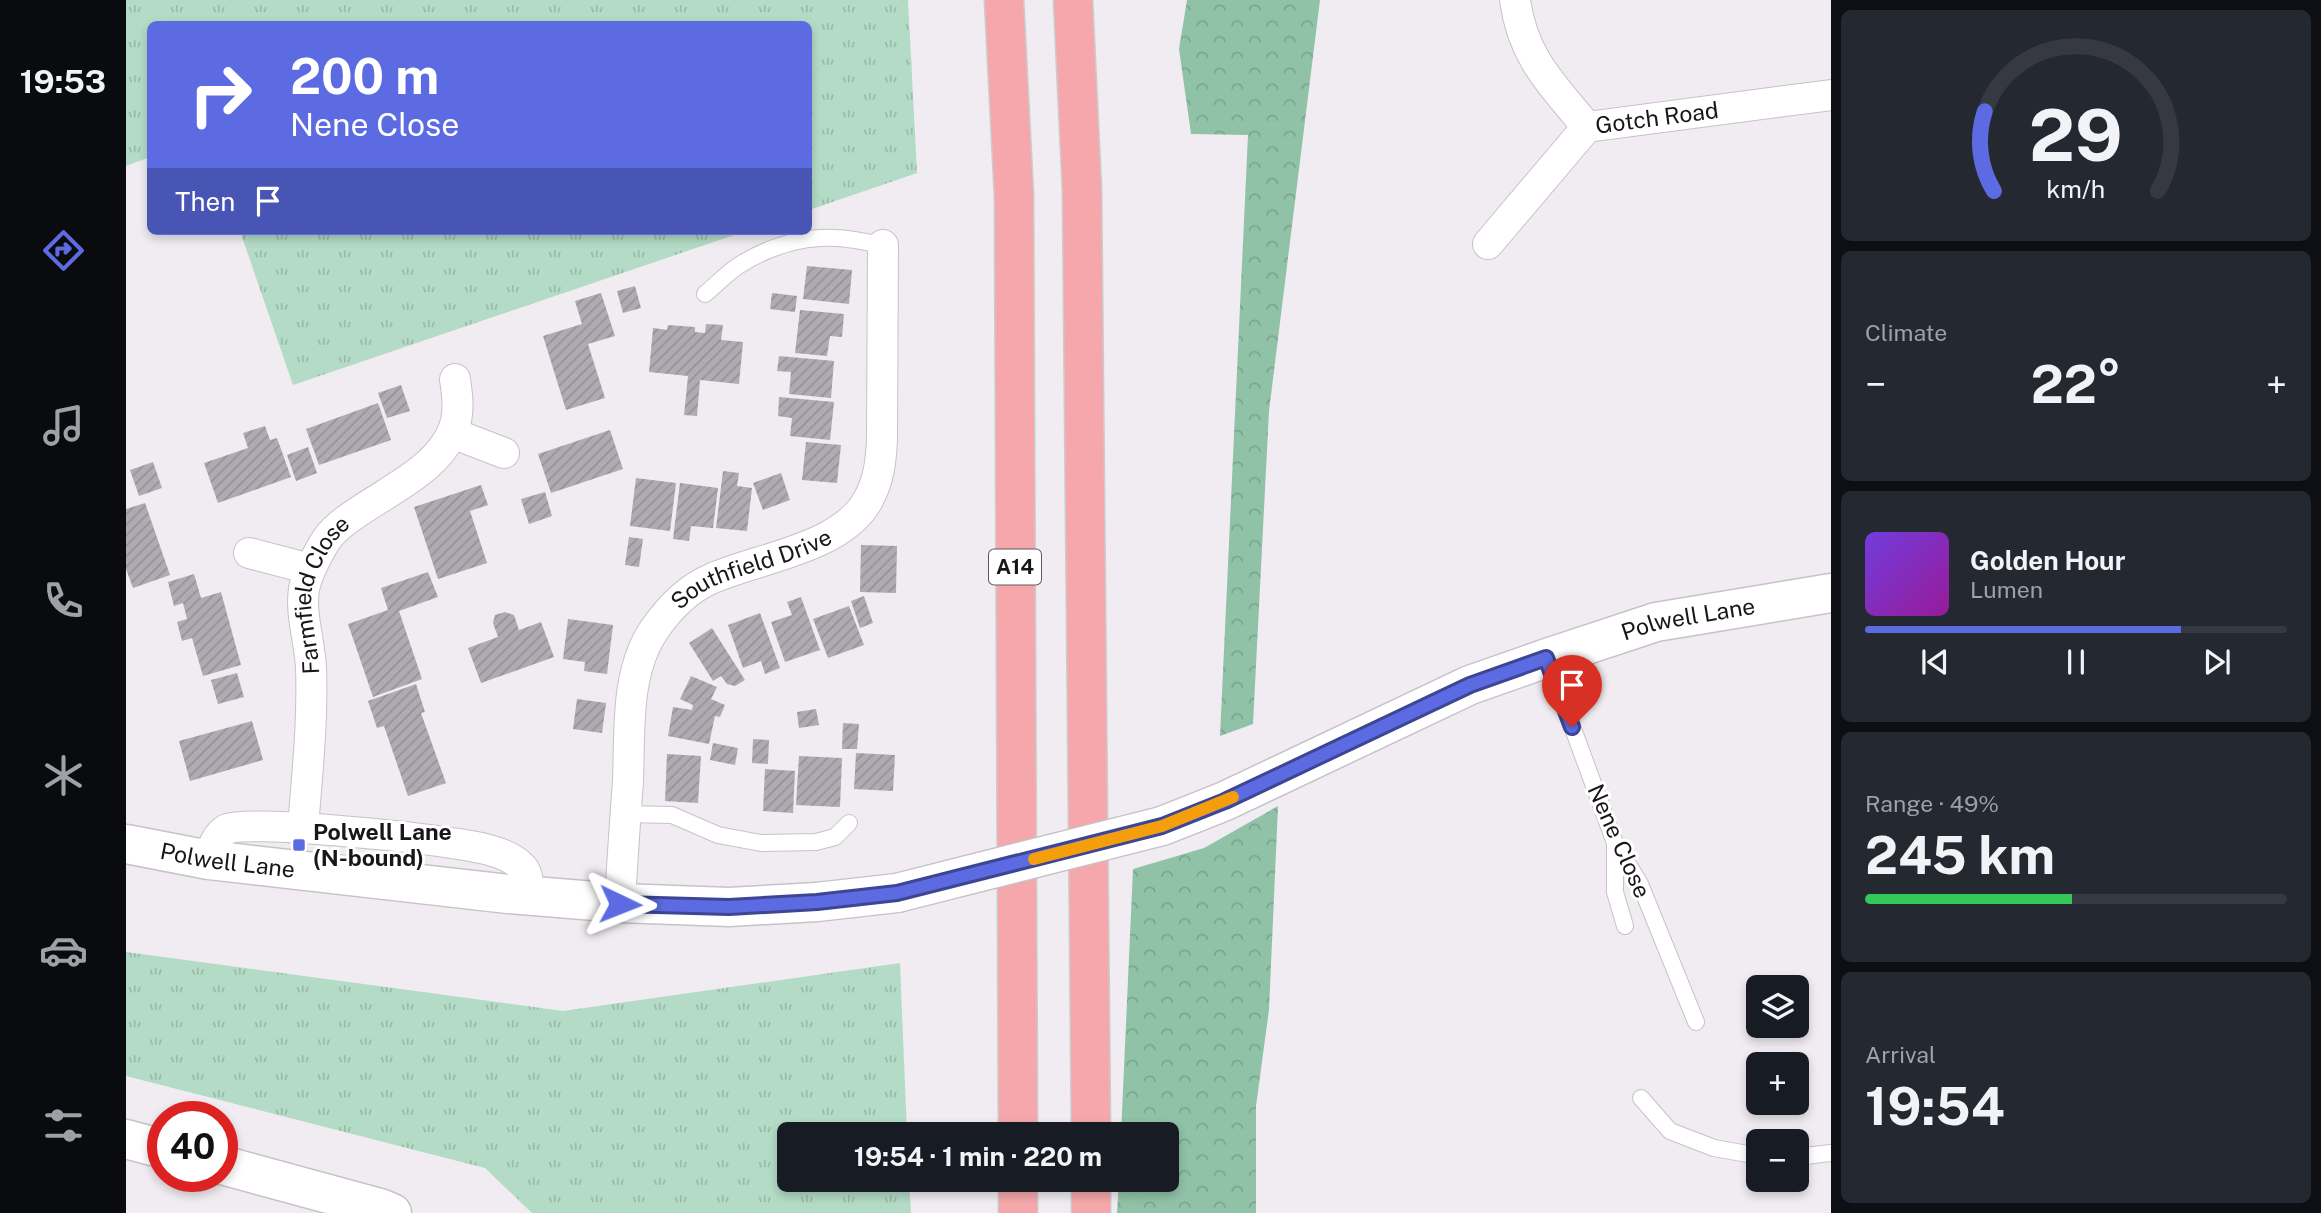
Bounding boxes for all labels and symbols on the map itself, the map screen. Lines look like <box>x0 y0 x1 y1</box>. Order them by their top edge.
street label: Gotch Road <box>1594 96 1720 139</box>
street label: Farmfield Close <box>289 509 354 675</box>
street label: Southfield Drive <box>665 523 836 614</box>
road number: A14 <box>989 550 1041 584</box>
street label: Polwell Lane <box>1618 592 1757 646</box>
pin <box>1542 655 1602 727</box>
street label: Nene Close <box>1582 780 1657 902</box>
place label: Polwell Lane (N-bound) <box>313 818 452 871</box>
street label: Polwell Lane <box>158 837 296 883</box>
marker: Polwell Lane (N-bound) <box>291 837 307 853</box>
position arrow <box>583 867 657 941</box>
speed limit sign: 40 <box>147 1101 238 1192</box>

